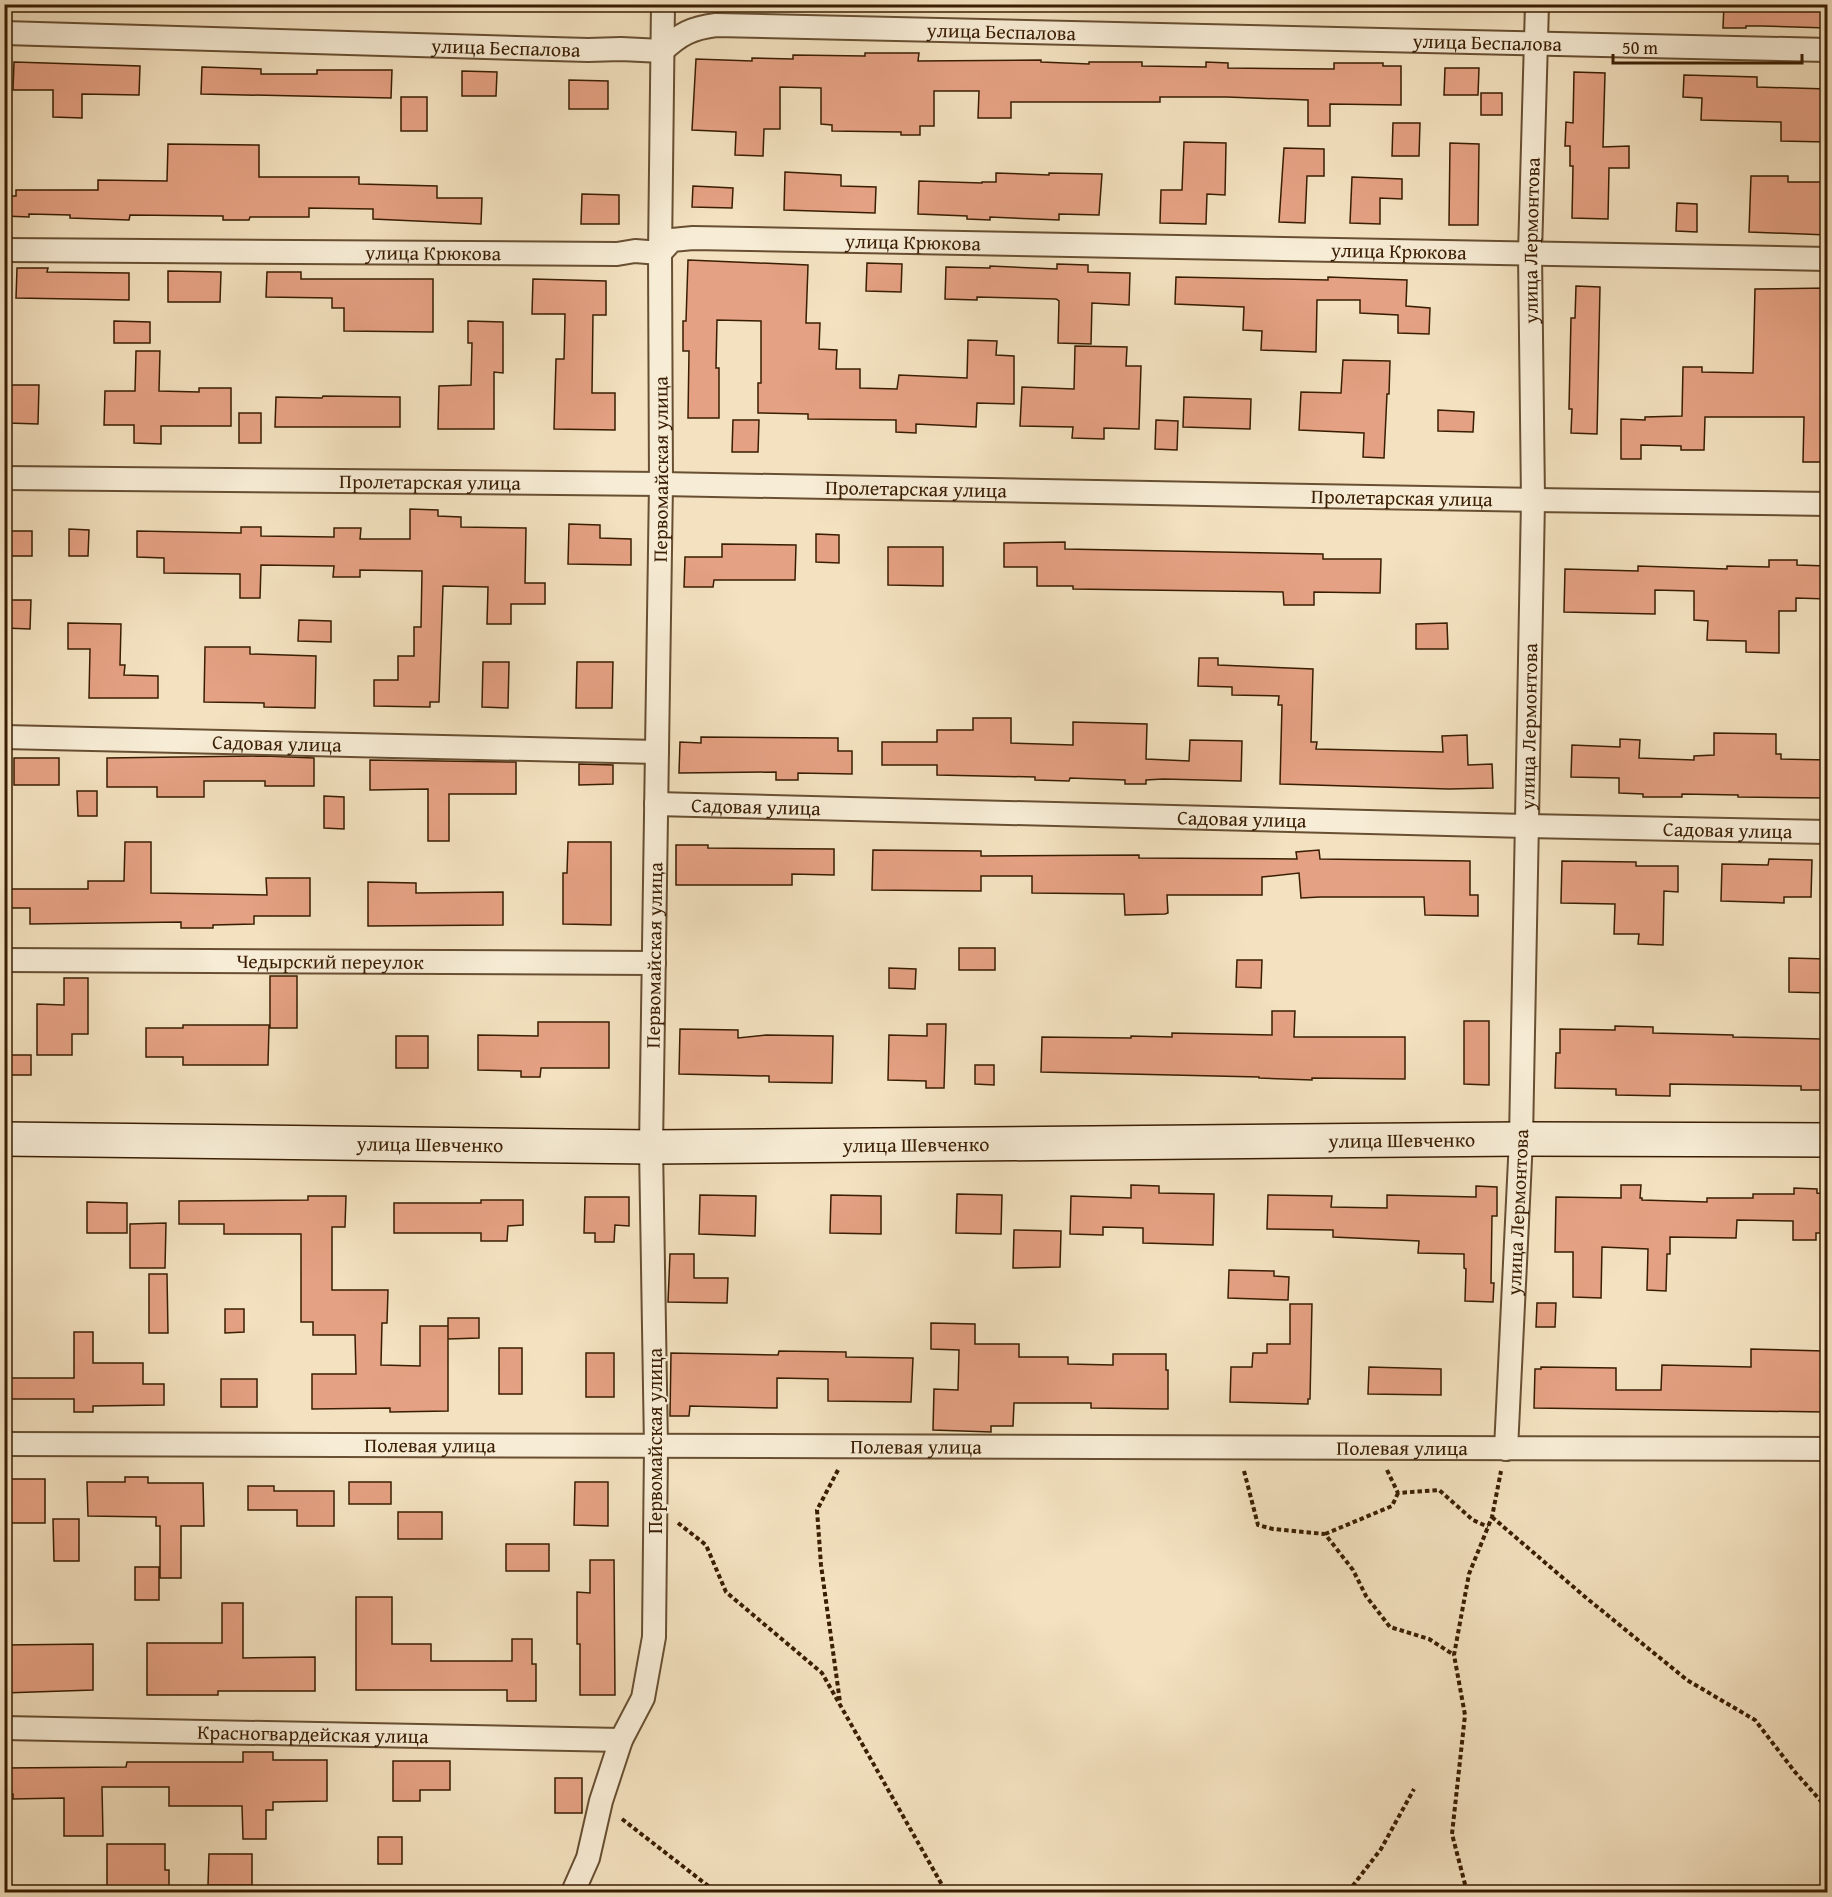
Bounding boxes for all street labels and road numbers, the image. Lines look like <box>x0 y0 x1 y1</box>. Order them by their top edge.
street label: улица Беспалова <box>925 15 1077 47</box>
street label: улица Беспалова <box>1411 26 1563 58</box>
street label: улица Беспалова <box>430 30 581 64</box>
street label: улица Лермонтова <box>1515 156 1547 325</box>
street label: улица Крюкова <box>844 226 982 257</box>
street label: улица Крюкова <box>1330 235 1467 266</box>
street label: улица Крюкова <box>364 237 502 267</box>
street label: Первомайская улица <box>645 376 675 563</box>
street label: Пролетарская улица <box>339 466 521 497</box>
street label: Пролетарская улица <box>825 472 1008 504</box>
street label: Пролетарская улица <box>1311 481 1493 513</box>
street label: улица Лермонтова <box>1512 642 1544 811</box>
street label: Садовая улица <box>212 727 342 759</box>
street label: Садовая улица <box>691 790 821 822</box>
street label: Садовая улица <box>1177 802 1307 834</box>
street label: Садовая улица <box>1663 814 1793 845</box>
street label: Первомайская улица <box>637 861 669 1049</box>
street label: Чедырский переулок <box>236 946 424 976</box>
street label: улица Шевченко <box>1327 1124 1475 1155</box>
street label: улица Шевченко <box>355 1128 504 1159</box>
street label: улица Лермонтова <box>1498 1128 1535 1297</box>
street label: улица Шевченко <box>841 1129 989 1159</box>
street label: Первомайская улица <box>640 1347 669 1534</box>
street label: Полевая улица <box>364 1430 496 1459</box>
street label: Полевая улица <box>850 1431 982 1461</box>
street label: Полевая улица <box>1336 1433 1468 1462</box>
street label: Красногвардейская улица <box>197 1717 429 1750</box>

